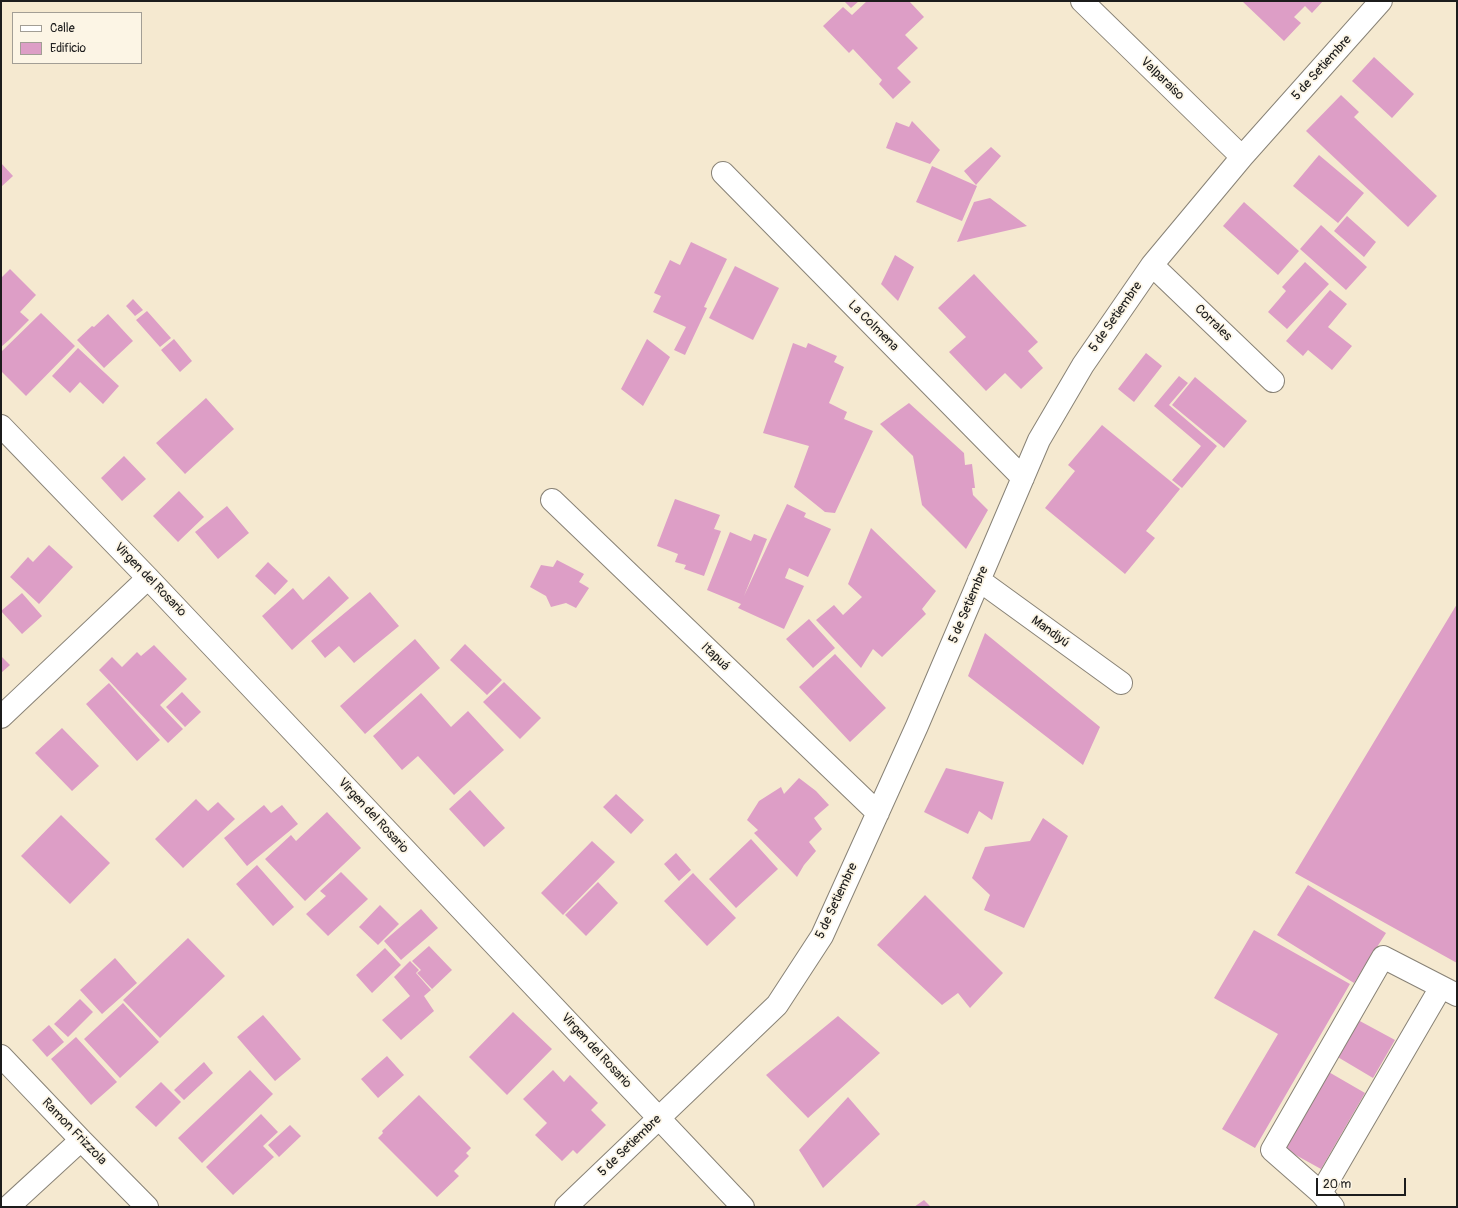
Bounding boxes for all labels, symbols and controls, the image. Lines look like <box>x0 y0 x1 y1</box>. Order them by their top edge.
legend <box>12 12 142 64</box>
text: Calle <box>50 21 75 36</box>
street label: 5 de Setiembre <box>1289 32 1355 104</box>
text: Edificio <box>50 41 86 56</box>
street label: Valparaiso <box>1137 54 1187 104</box>
street label: 5 de Setiembre <box>1086 279 1146 355</box>
street label: La Colmena <box>844 297 902 355</box>
street label: Corrales <box>1191 302 1235 344</box>
street label: Virgen del Rosario <box>111 540 189 620</box>
street label: 5 de Setiembre <box>946 564 992 646</box>
street label: Mandiyú <box>1028 613 1072 651</box>
street label: Itapuá <box>697 640 733 674</box>
street label: Virgen del Rosario <box>334 775 412 857</box>
street label: 5 de Setiembre <box>813 860 861 942</box>
street label: Virgen del Rosario <box>557 1010 635 1092</box>
street label: Ramon Frizzola <box>38 1095 110 1169</box>
street label: 5 de Setiembre <box>595 1112 665 1180</box>
scale bar <box>1318 1170 1408 1196</box>
text: 20 m <box>1323 1177 1351 1192</box>

